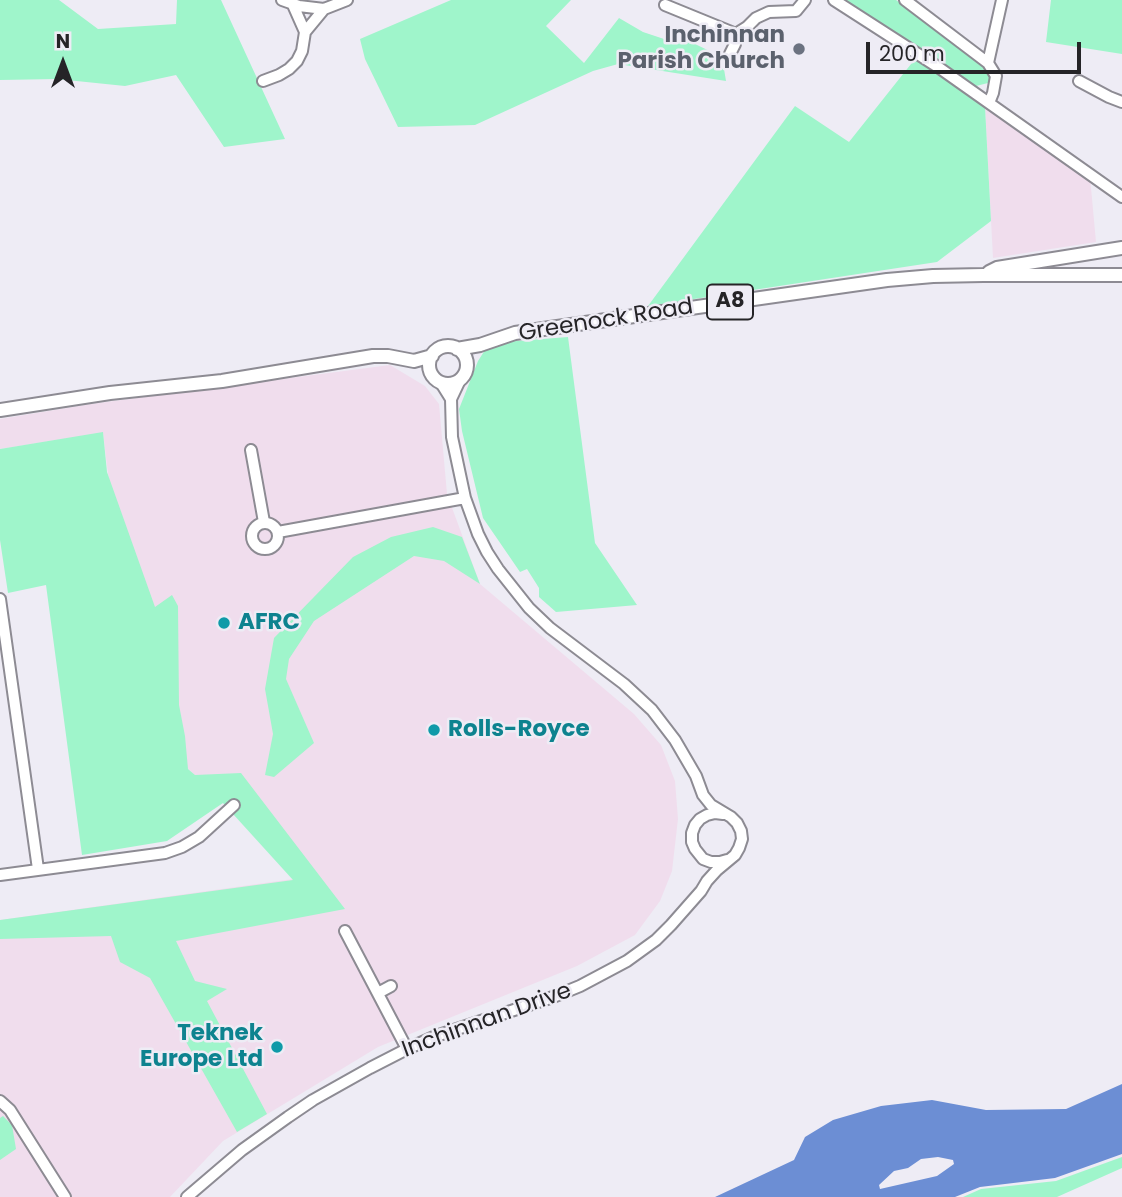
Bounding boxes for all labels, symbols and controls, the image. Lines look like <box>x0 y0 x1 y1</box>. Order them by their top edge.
place label: Inchinnan Parish Church <box>617 22 785 76</box>
north arrow <box>28 28 98 98</box>
text: N <box>56 28 70 55</box>
scale bar <box>870 28 1085 72</box>
text: 200 m <box>879 39 945 68</box>
marker: Inchinnan Parish Church <box>791 41 807 57</box>
road number: A8 <box>707 284 753 320</box>
street label: Greenock Road <box>517 294 695 348</box>
place label: AFRC <box>238 609 300 637</box>
marker: AFRC <box>216 615 232 631</box>
place label: Rolls-Royce <box>448 716 590 744</box>
marker: Rolls-Royce <box>426 722 442 738</box>
street label: Inchinnan Drive <box>399 978 575 1064</box>
place label: Teknek Europe Ltd <box>140 1020 263 1074</box>
marker: Teknek Europe Ltd <box>269 1039 285 1055</box>

